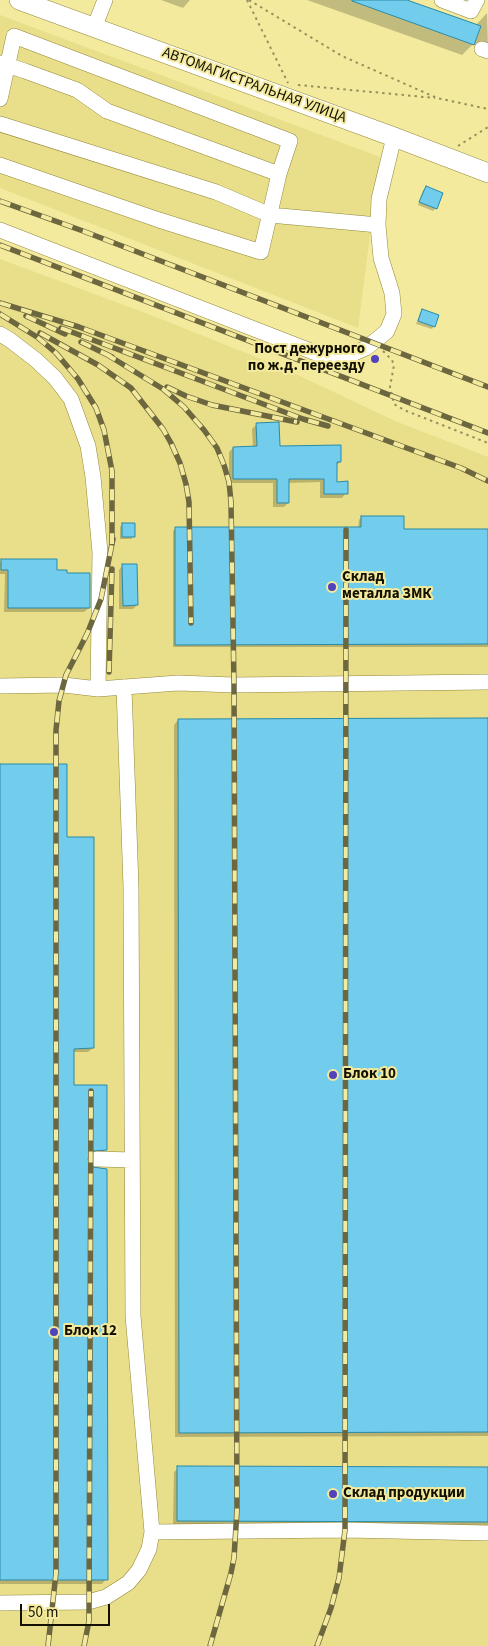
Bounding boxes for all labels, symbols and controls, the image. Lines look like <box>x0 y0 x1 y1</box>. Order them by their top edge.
street label: АВТОМАГИСТРАЛЬНАЯ УЛИЦА <box>159 44 349 128</box>
place label: Пост дежурного по ж.д. переезду <box>248 341 365 376</box>
marker: Пост дежурного по ж.д. переезду <box>369 353 381 365</box>
place label: Склад металла ЗМК <box>342 569 432 604</box>
marker: Склад металла ЗМК <box>326 581 338 593</box>
place label: Блок 10 <box>343 1066 396 1084</box>
marker: Блок 10 <box>327 1069 339 1081</box>
place label: Блок 12 <box>64 1323 117 1341</box>
marker: Блок 12 <box>48 1326 60 1338</box>
place label: Склад продукции <box>343 1485 465 1503</box>
marker: Склад продукции <box>327 1488 339 1500</box>
scale bar <box>22 1594 112 1626</box>
text: 50 m <box>28 1602 58 1623</box>

